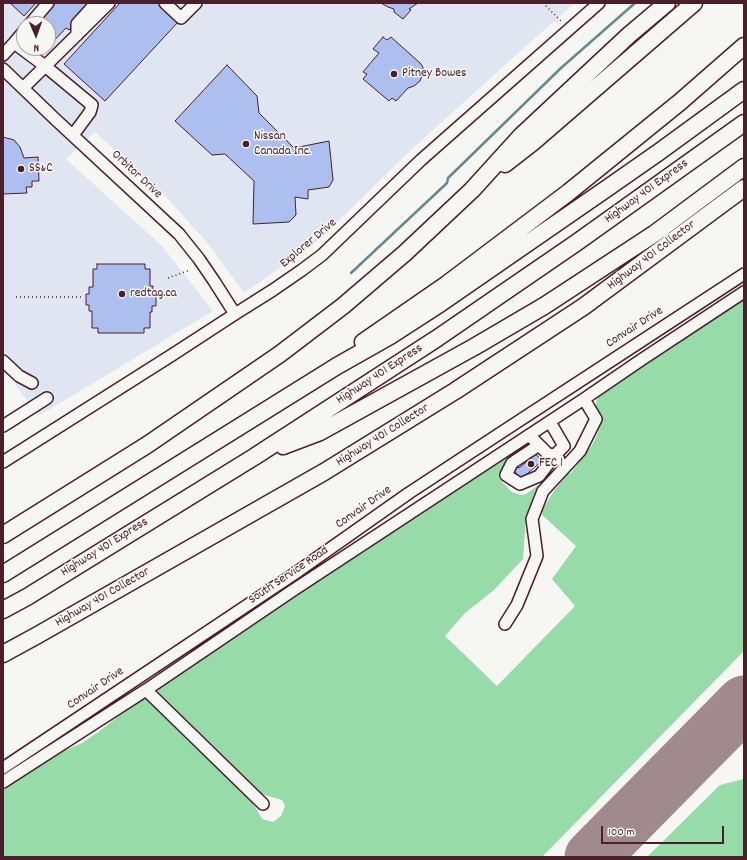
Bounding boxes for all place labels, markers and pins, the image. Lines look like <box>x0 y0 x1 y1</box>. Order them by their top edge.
place label: Pitney Bowes <box>402 66 467 82</box>
marker: Pitney Bowes <box>389 69 399 79</box>
place label: Nissan Canada Inc. <box>254 129 311 160</box>
marker: Nissan Canada Inc. <box>241 139 251 149</box>
place label: SS&C <box>29 161 53 177</box>
marker: SS&C <box>16 164 26 174</box>
place label: redtag.ca <box>130 286 177 302</box>
marker: redtag.ca <box>117 289 127 299</box>
place label: FEC 1 <box>539 456 563 472</box>
marker: FEC 1 <box>526 459 536 469</box>

